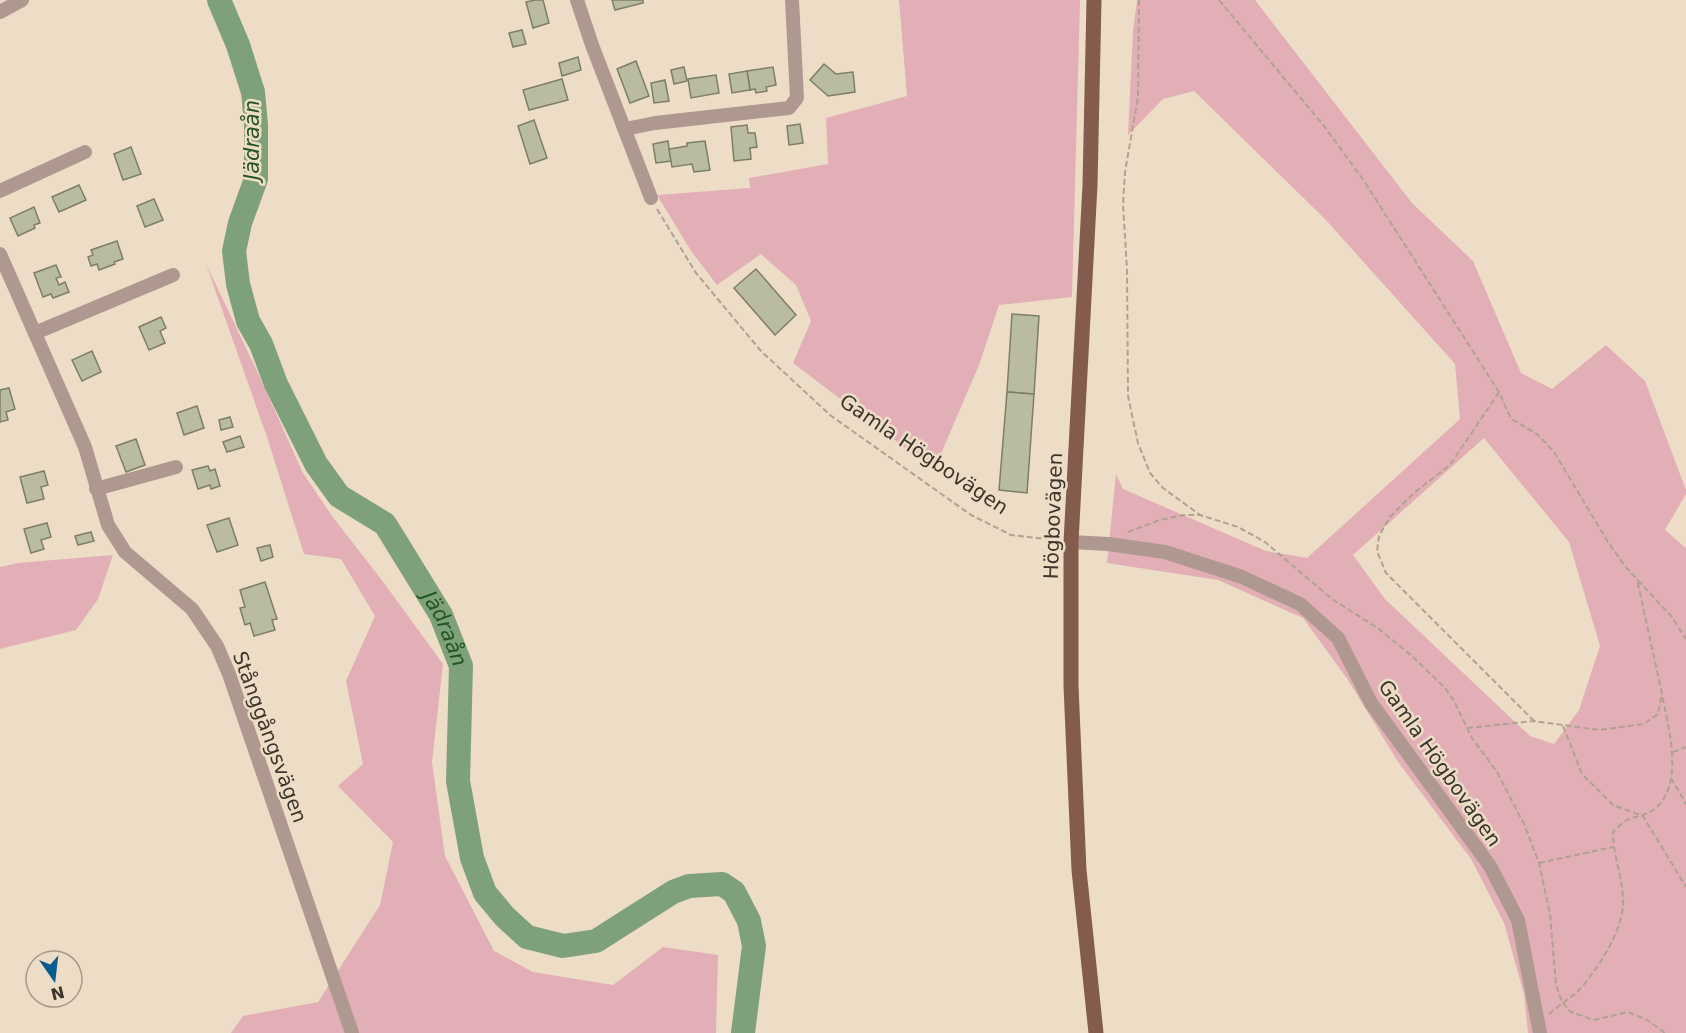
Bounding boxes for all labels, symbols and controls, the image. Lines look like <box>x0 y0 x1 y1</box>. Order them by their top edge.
water label: Jädraån <box>239 100 264 184</box>
street label: Gamla Högbovägen <box>835 389 1013 519</box>
street label: Högbovägen <box>1039 452 1067 580</box>
water label: Jädraån <box>415 583 472 670</box>
street label: Stånggångsvägen <box>228 648 312 826</box>
street label: Gamla Högbovägen <box>1373 675 1507 851</box>
north arrow <box>24 949 84 1009</box>
text: N <box>49 982 66 1004</box>

